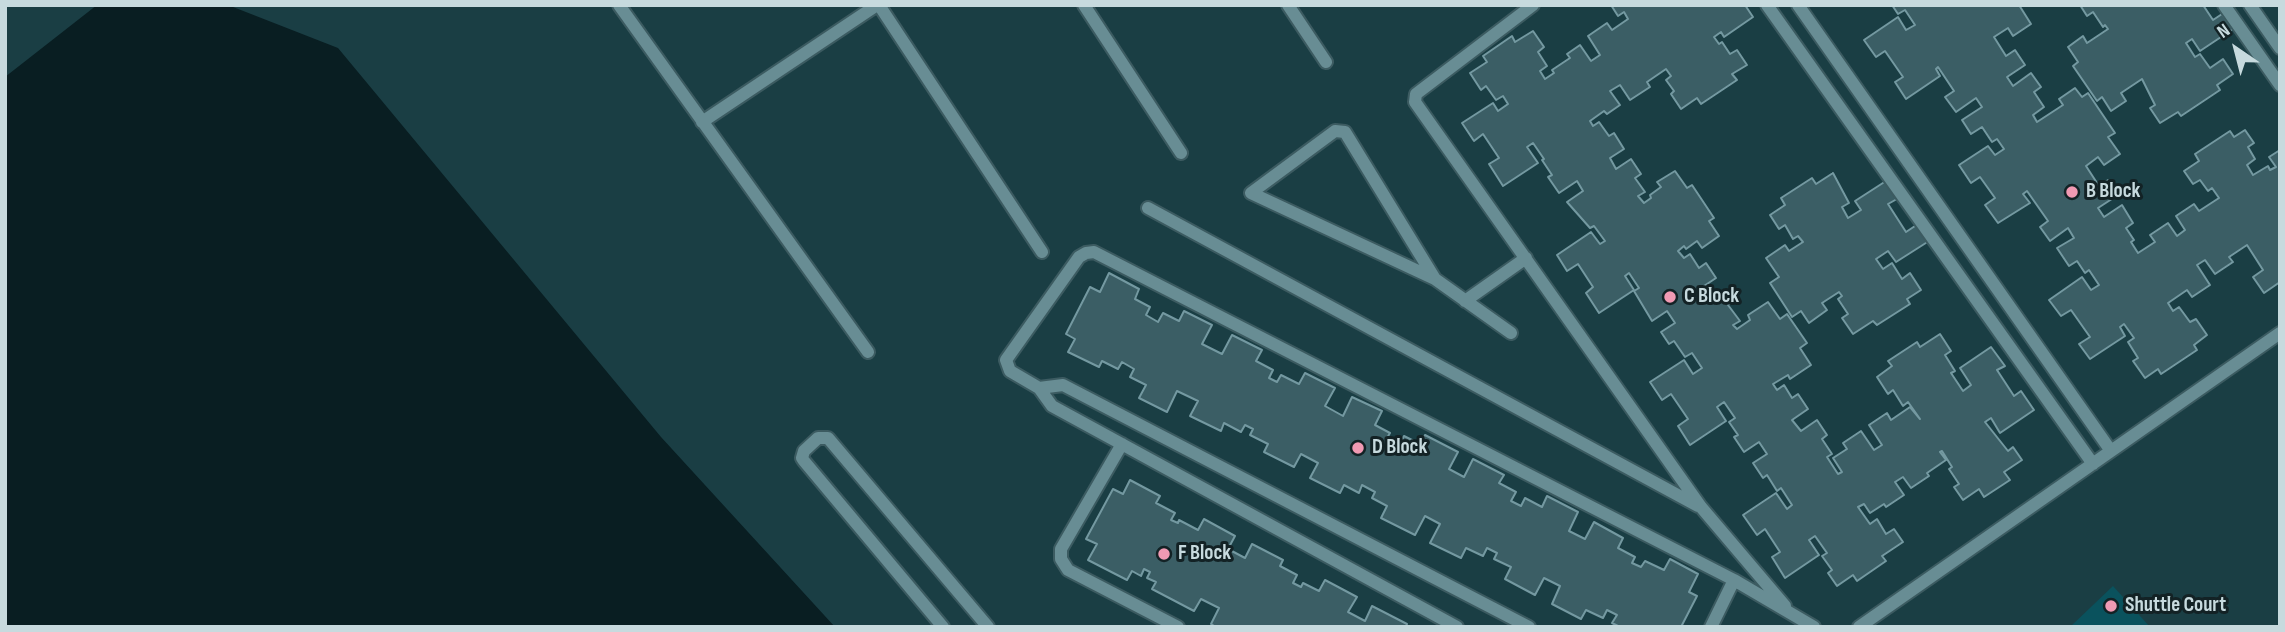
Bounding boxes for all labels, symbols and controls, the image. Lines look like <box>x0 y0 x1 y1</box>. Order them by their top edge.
north arrow <box>2201 14 2271 84</box>
text: N <box>2213 19 2234 44</box>
place label: B Block <box>2086 179 2140 205</box>
marker: B Block <box>2064 184 2080 200</box>
place label: C Block <box>1684 284 1739 310</box>
marker: C Block <box>1662 289 1678 305</box>
place label: D Block <box>1372 435 1427 461</box>
marker: D Block <box>1350 440 1366 456</box>
place label: F Block <box>1178 541 1231 567</box>
marker: F Block <box>1156 546 1172 562</box>
place label: Shuttle Court <box>2125 593 2226 619</box>
marker: Shuttle Court <box>2103 598 2119 614</box>

